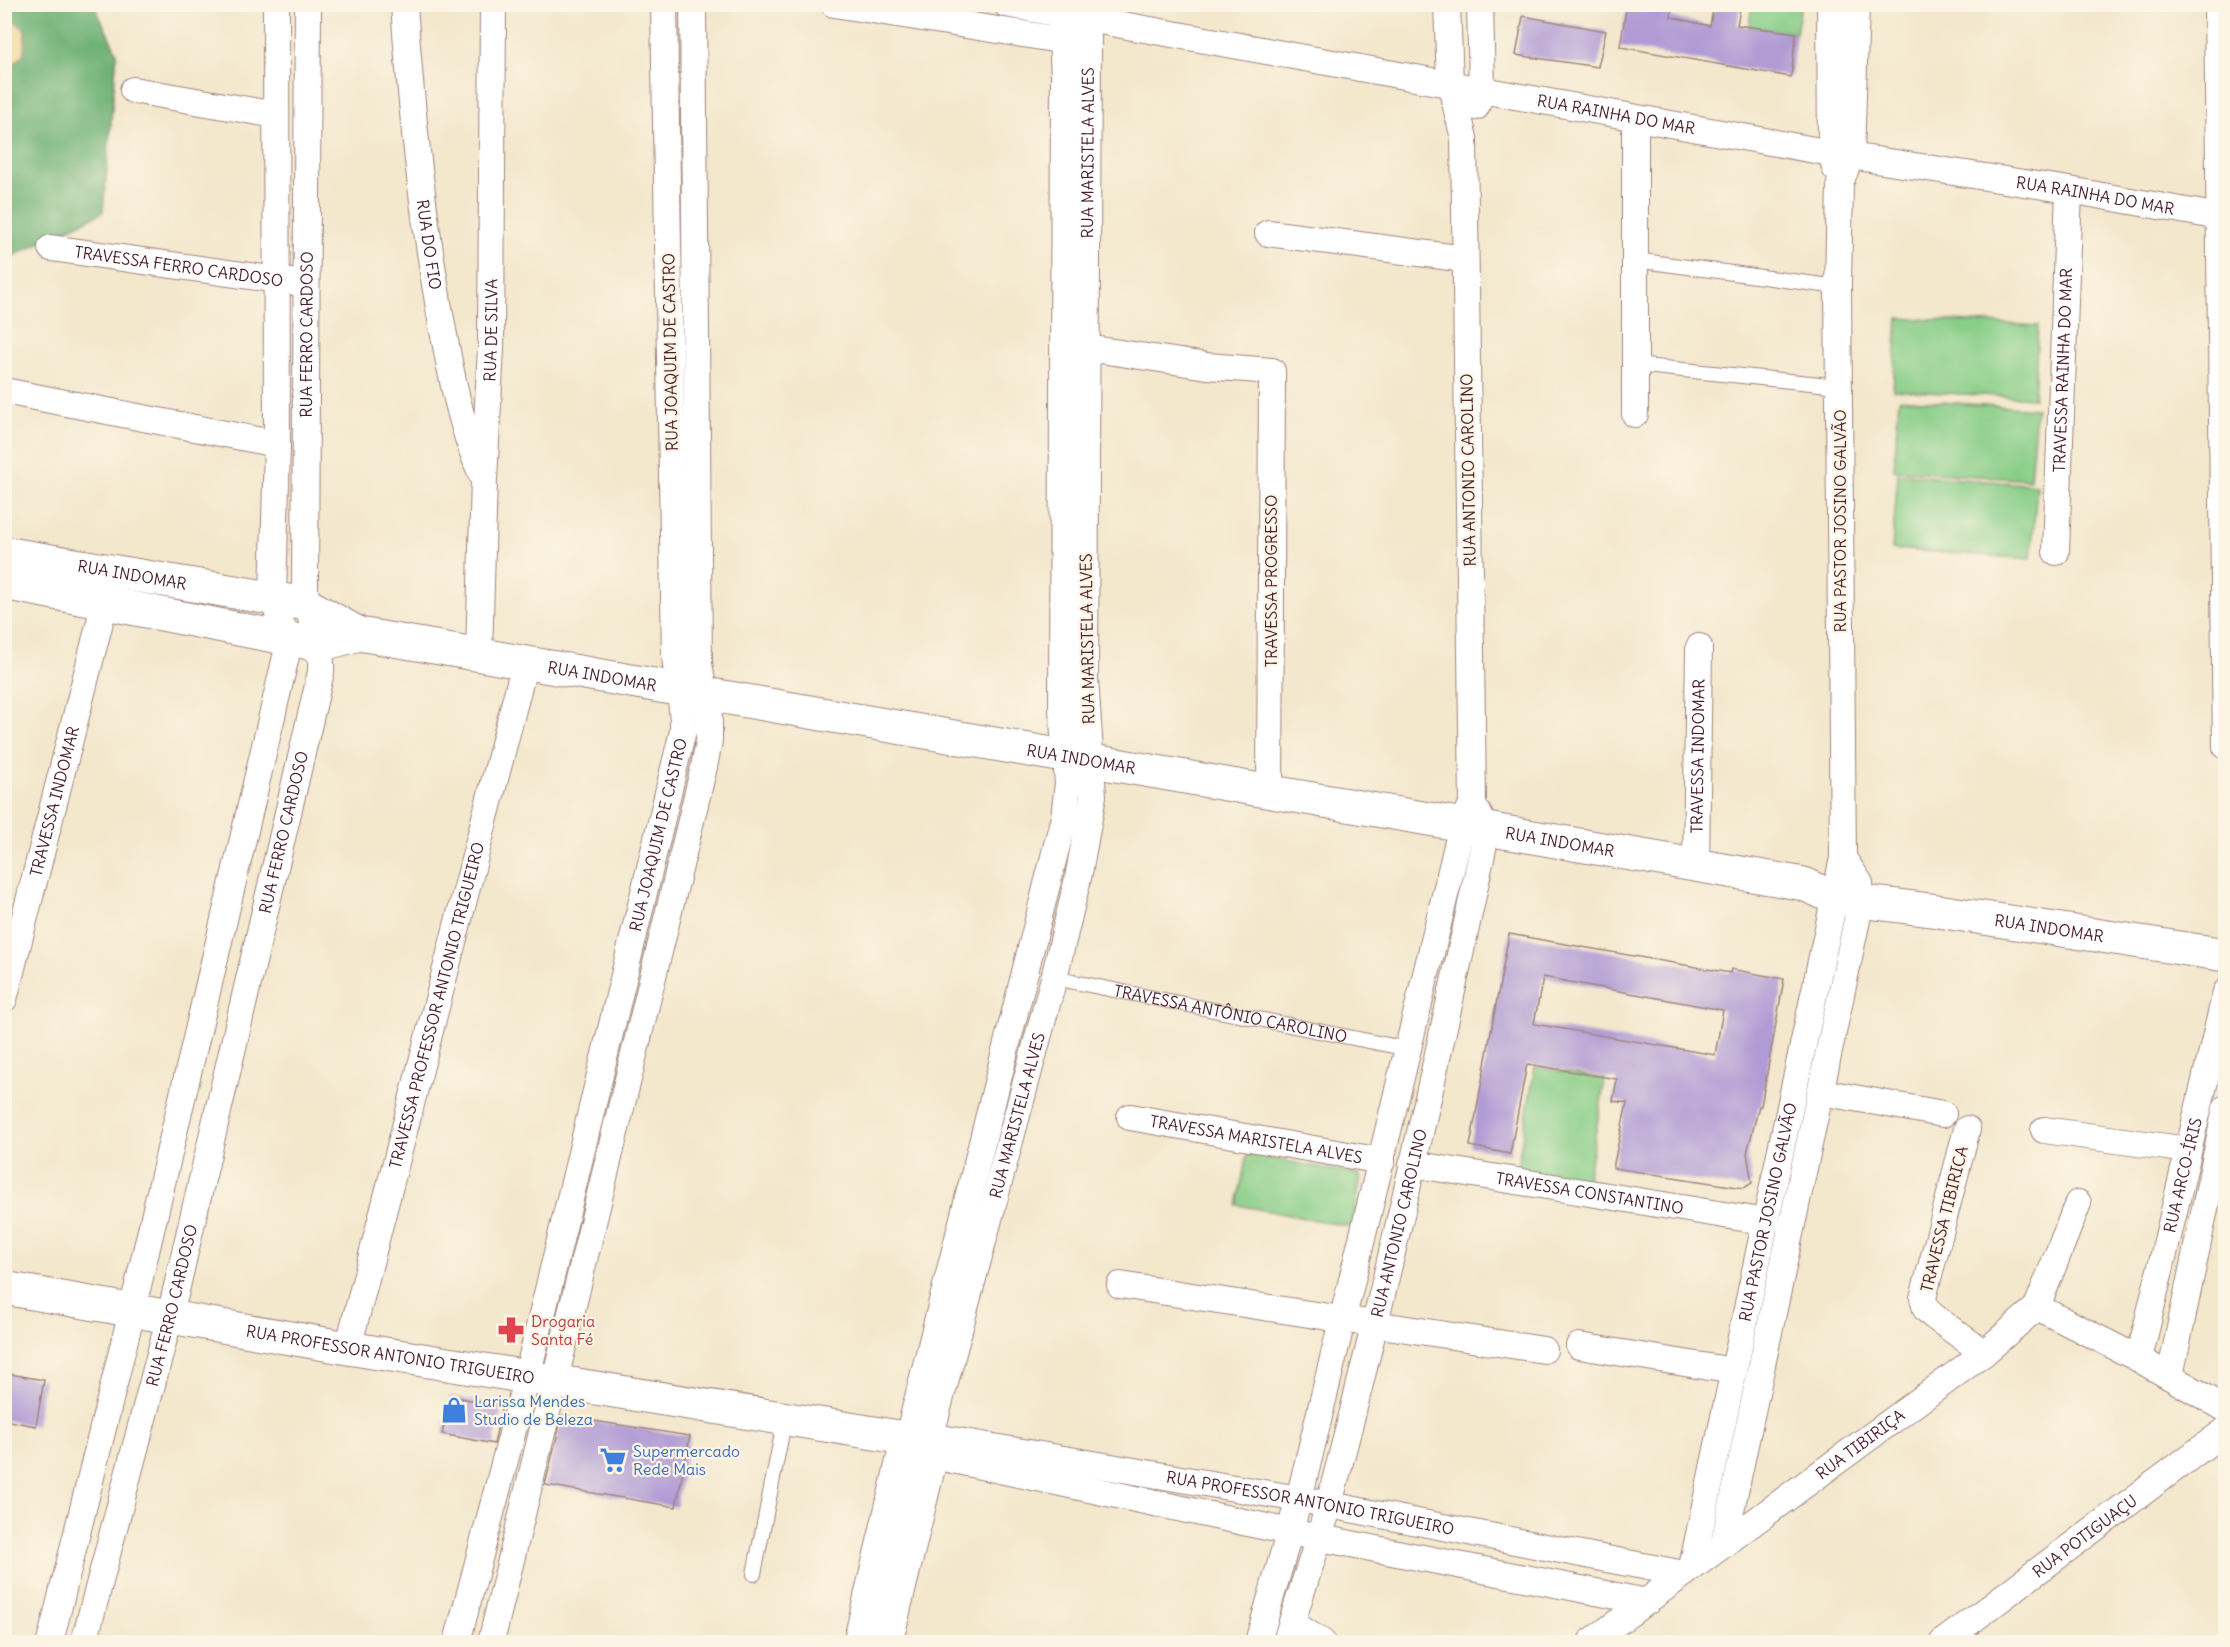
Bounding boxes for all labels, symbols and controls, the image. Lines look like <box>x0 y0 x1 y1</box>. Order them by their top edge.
street label: RUA MARISTELA ALVES <box>1077 67 1098 238</box>
street label: RUA RAINHA DO MAR <box>1535 90 1697 138</box>
street label: RUA RAINHA DO MAR <box>2015 172 2176 219</box>
street label: RUA DO FIO <box>413 198 446 291</box>
street label: TRAVESSA FERRO CARDOSO <box>73 241 284 291</box>
street label: RUA FERRO CARDOSO <box>296 251 317 418</box>
street label: RUA JOAQUIM DE CASTRO <box>658 253 682 451</box>
street label: TRAVESSA RAINHA DO MAR <box>2049 267 2076 473</box>
street label: RUA DE SILVA <box>479 279 501 382</box>
street label: RUA ANTONIO CAROLINO <box>1456 373 1480 567</box>
street label: RUA PASTOR JOSINO GALVÃO <box>1830 409 1850 633</box>
street label: TRAVESSA PROGRESSO <box>1261 495 1281 667</box>
street label: RUA MARISTELA ALVES <box>1076 553 1098 725</box>
street label: RUA INDOMAR <box>76 556 188 594</box>
street label: RUA INDOMAR <box>546 657 658 695</box>
street label: TRAVESSA INDOMAR <box>1686 678 1709 834</box>
street label: TRAVESSA INDOMAR <box>26 724 83 879</box>
street label: RUA JOAQUIM DE CASTRO <box>625 736 691 933</box>
street label: RUA INDOMAR <box>1025 740 1137 778</box>
street label: RUA FERRO CARDOSO <box>255 749 312 915</box>
street label: RUA INDOMAR <box>1504 823 1616 861</box>
street label: TRAVESSA PROFESSOR ANTONIO TRIGUEIRO <box>385 840 488 1171</box>
street label: RUA INDOMAR <box>1993 910 2105 946</box>
street label: TRAVESSA ANTÔNIO CAROLINO <box>1112 980 1349 1047</box>
street label: RUA MARISTELA ALVES <box>985 1030 1049 1201</box>
street label: RUA PASTOR JOSINO GALVÃO <box>1735 1101 1801 1323</box>
street label: TRAVESSA MARISTELA ALVES <box>1148 1111 1364 1167</box>
street label: RUA ARCO-ÍRIS <box>2159 1115 2206 1235</box>
street label: RUA ANTONIO CAROLINO <box>1367 1127 1431 1320</box>
street label: TRAVESSA TIBIRICA <box>1916 1144 1972 1294</box>
street label: TRAVESSA CONSTANTINO <box>1494 1168 1685 1218</box>
street label: RUA FERRO CARDOSO <box>142 1222 201 1388</box>
place label: Drogaria Santa Fé <box>531 1311 595 1349</box>
pharmacy icon: Drogaria Santa Fé <box>496 1315 526 1345</box>
street label: RUA PROFESSOR ANTONIO TRIGUEIRO <box>245 1320 536 1388</box>
place label: Larissa Mendes Studio de Beleza <box>474 1391 593 1429</box>
shop icon: Larissa Mendes Studio de Beleza <box>439 1395 469 1425</box>
street label: RUA TIBIRIÇA <box>1812 1405 1908 1483</box>
place label: Supermercado Rede Mais <box>633 1441 740 1479</box>
supermarket icon: Supermercado Rede Mais <box>598 1445 628 1475</box>
street label: RUA PROFESSOR ANTONIO TRIGUEIRO <box>1165 1467 1456 1539</box>
street label: RUA POTIGUAÇU <box>2028 1490 2141 1582</box>

